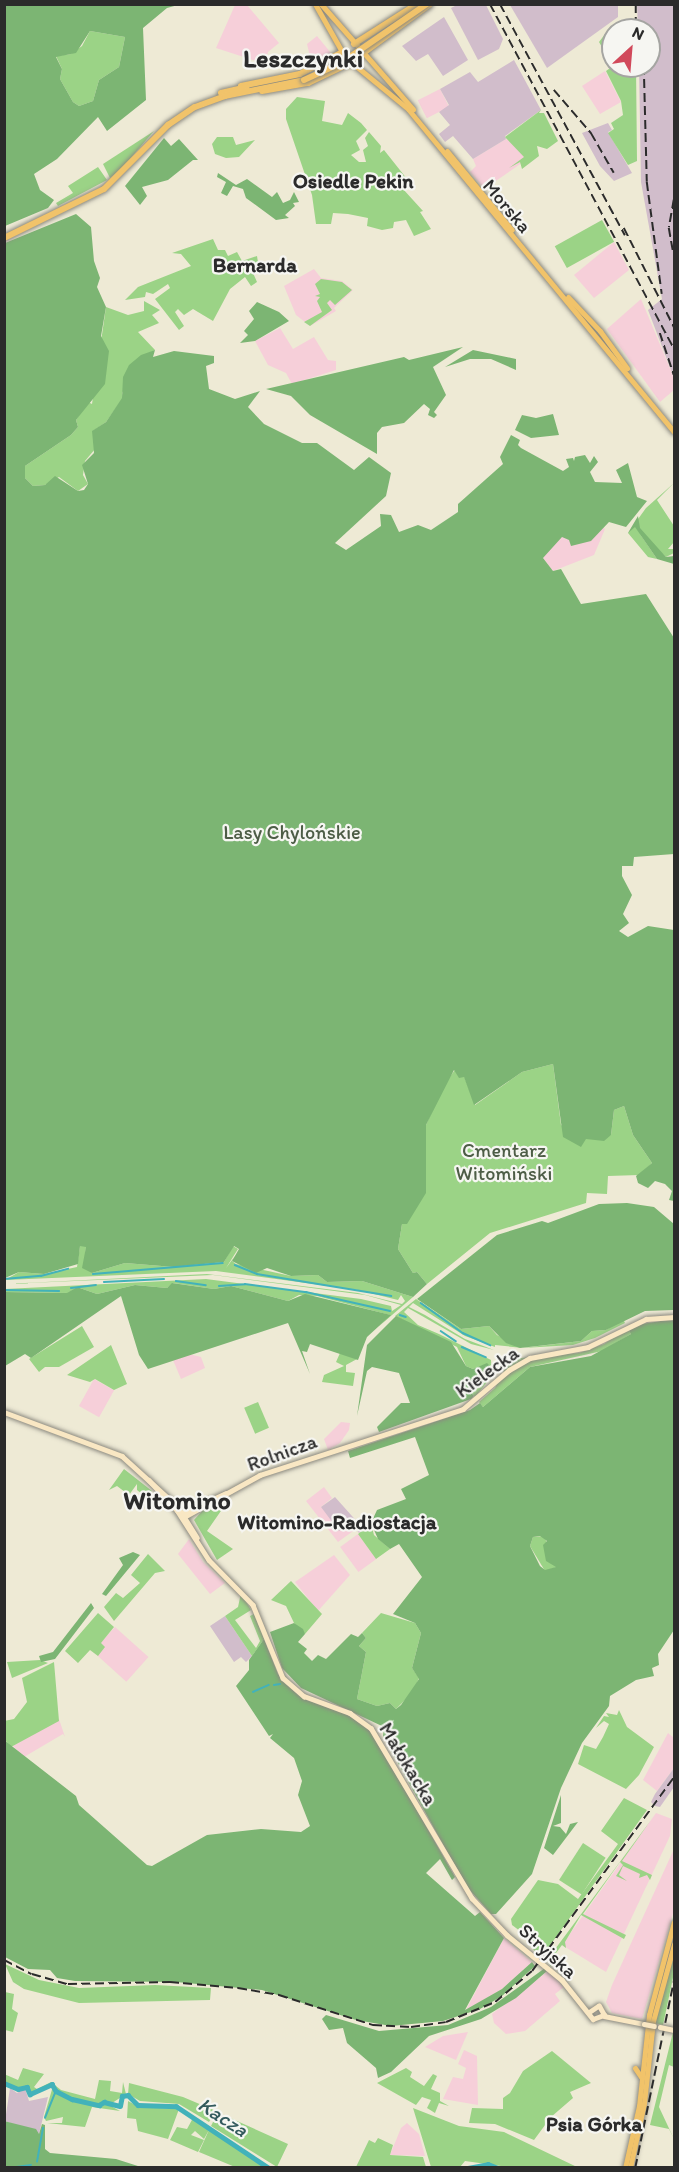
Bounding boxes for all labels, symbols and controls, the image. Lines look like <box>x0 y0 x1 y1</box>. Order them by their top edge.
north arrow <box>601 18 661 78</box>
text: N <box>629 22 647 44</box>
district label: Leszczynki <box>243 43 363 75</box>
district label: Osiedle Pekin <box>293 168 413 194</box>
street label: Morska <box>478 174 536 238</box>
district label: Bernarda <box>213 252 297 278</box>
park label: Lasy Chylońskie <box>223 820 361 844</box>
park label: Cmentarz Witomiński <box>456 1138 552 1185</box>
street label: Kielecka <box>451 1341 523 1403</box>
street label: Rolnicza <box>244 1429 320 1477</box>
district label: Witomino <box>123 1485 231 1517</box>
district label: Witomino-Radiostacja <box>237 1509 437 1535</box>
street label: Małokacka <box>374 1718 442 1810</box>
street label: Stryjska <box>514 1919 582 1983</box>
water label: Kacza <box>193 2092 253 2142</box>
district label: Psia Górka <box>546 2111 642 2137</box>

